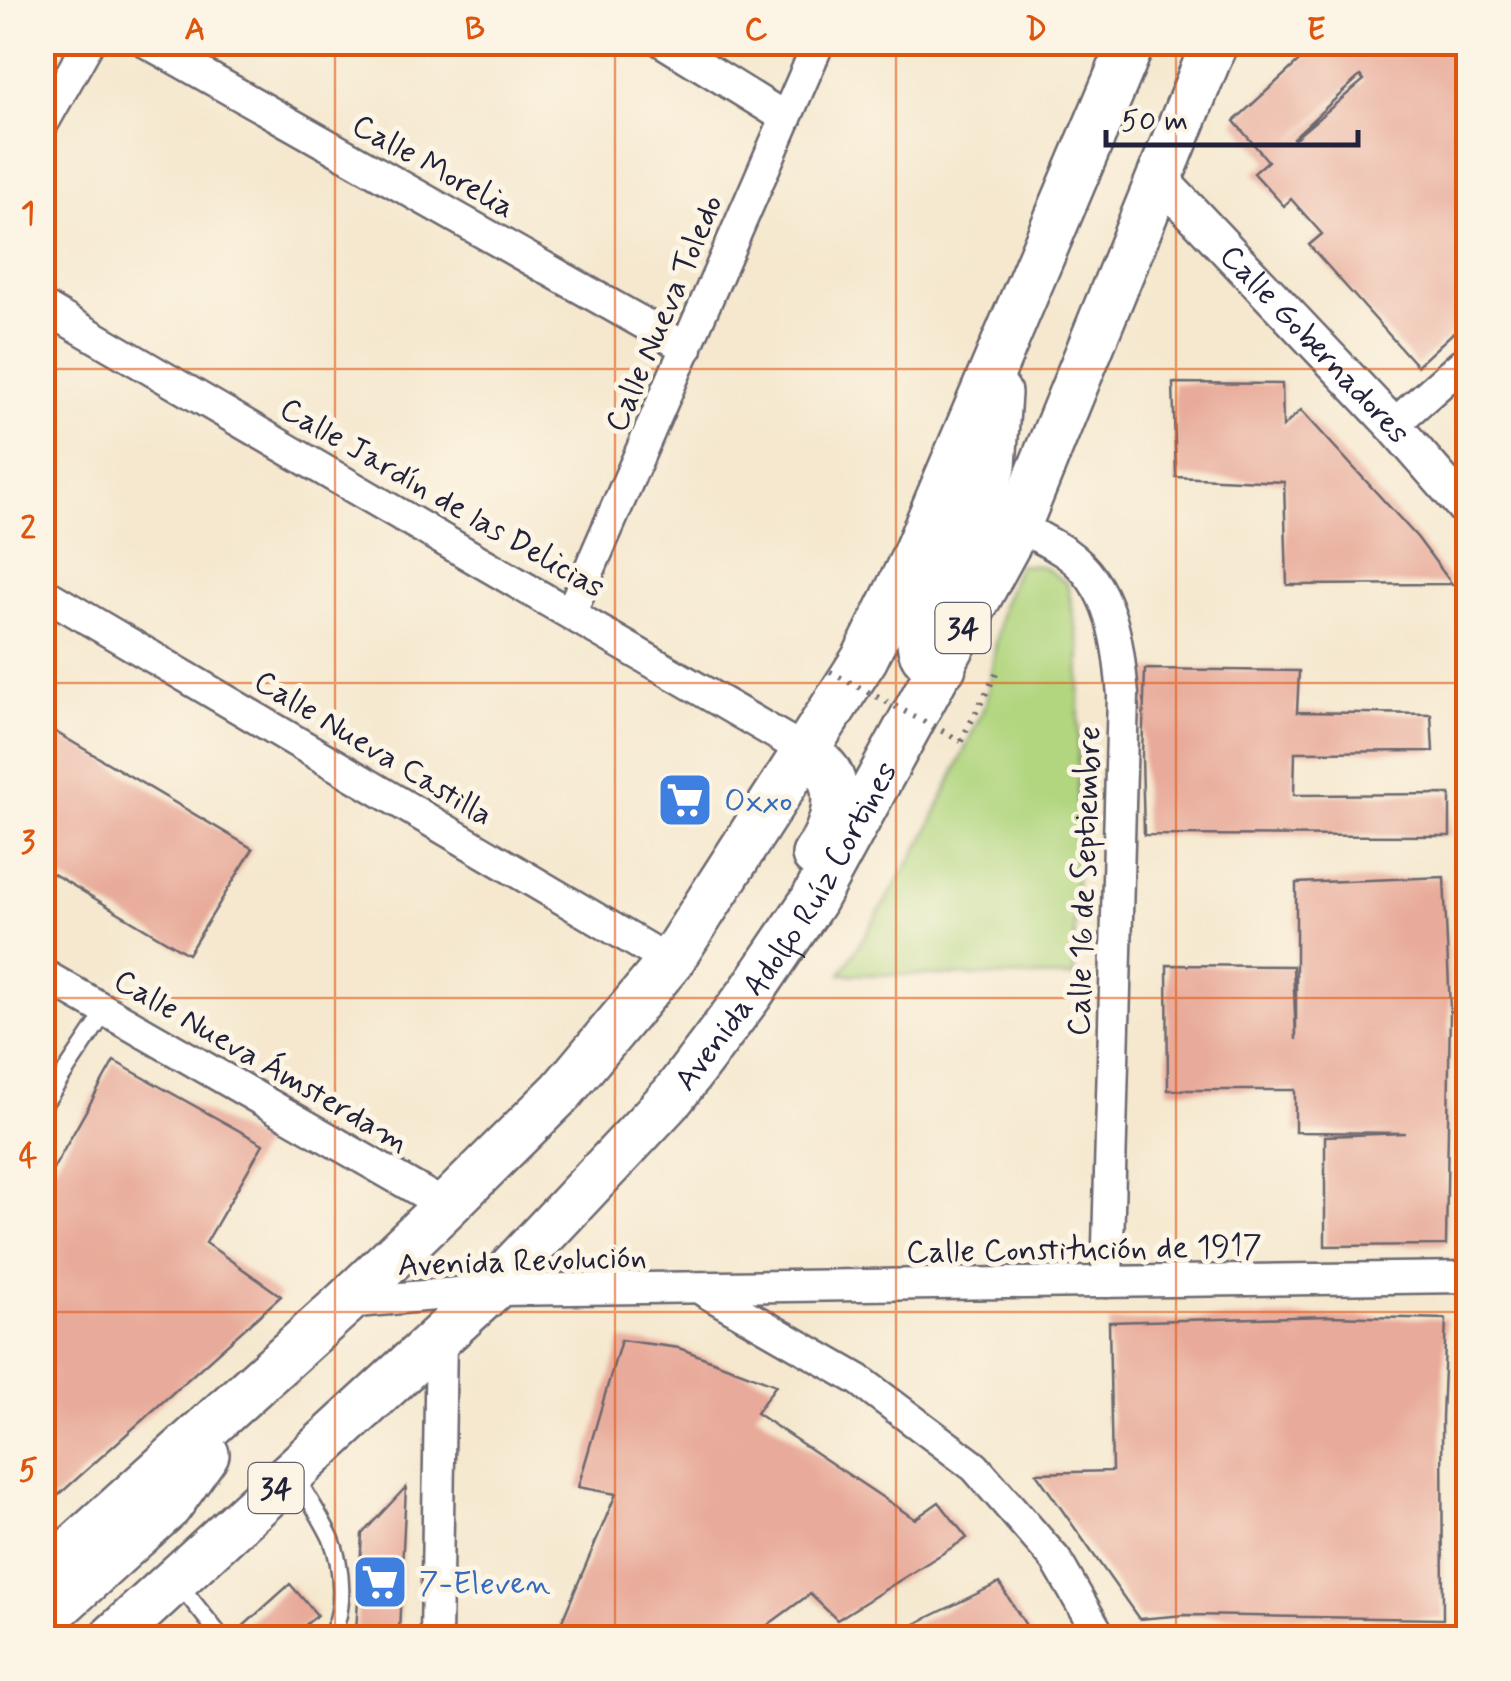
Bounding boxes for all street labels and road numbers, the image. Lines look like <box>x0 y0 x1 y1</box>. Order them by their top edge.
street label: Calle Morelia <box>344 105 522 229</box>
street label: Calle Nueva Toledo <box>596 189 734 439</box>
street label: Calle Gobernadores <box>1210 236 1419 453</box>
street label: Calle Jardín de las Delicias <box>272 388 612 609</box>
road number: 34 <box>936 603 990 653</box>
street label: Calle Nueva Castilla <box>246 661 500 837</box>
street label: Calle 16 de Septiembre <box>1059 725 1111 1037</box>
street label: Avenida Adolfo Ruíz Cortines <box>665 755 908 1100</box>
street label: Calle Nueva Ámsterdam <box>106 960 416 1163</box>
street label: Calle Constitución de 1917 <box>906 1226 1262 1274</box>
street label: Avenida Revolución <box>397 1237 647 1287</box>
road number: 34 <box>248 1463 304 1513</box>

